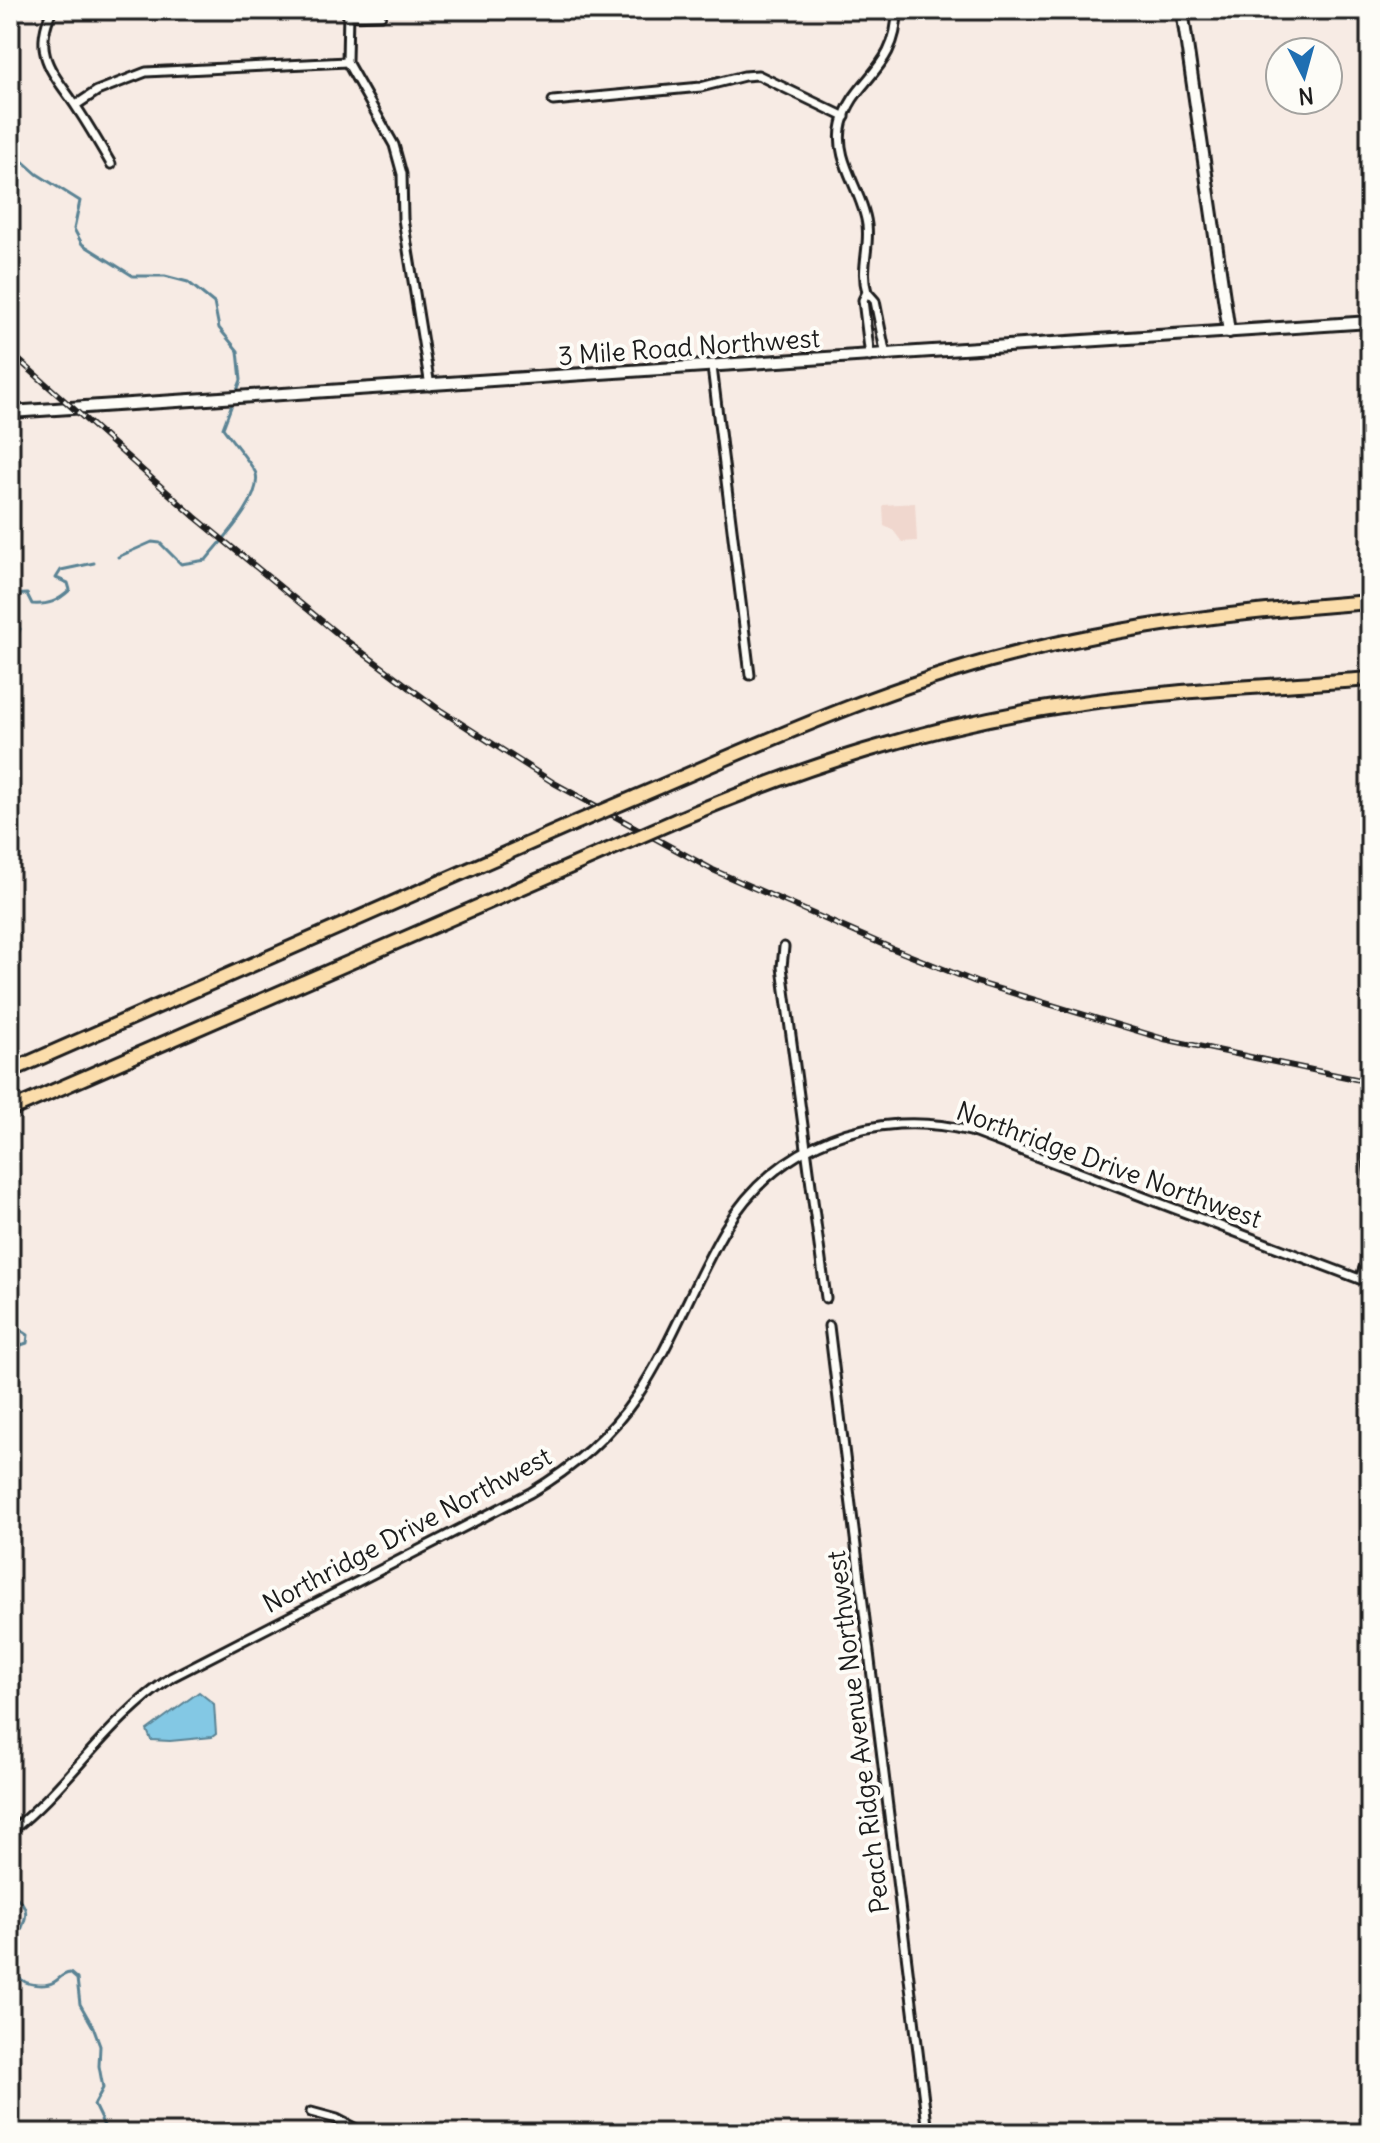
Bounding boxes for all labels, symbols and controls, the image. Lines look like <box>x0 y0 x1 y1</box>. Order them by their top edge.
north arrow <box>1264 36 1344 116</box>
text: N <box>1297 81 1315 111</box>
street label: 3 Mile Road Northwest <box>557 321 821 372</box>
street label: Northridge Drive Northwest <box>952 1094 1267 1235</box>
street label: Northridge Drive Northwest <box>257 1439 557 1620</box>
street label: Peach Ridge Avenue Northwest <box>819 1549 896 1915</box>

